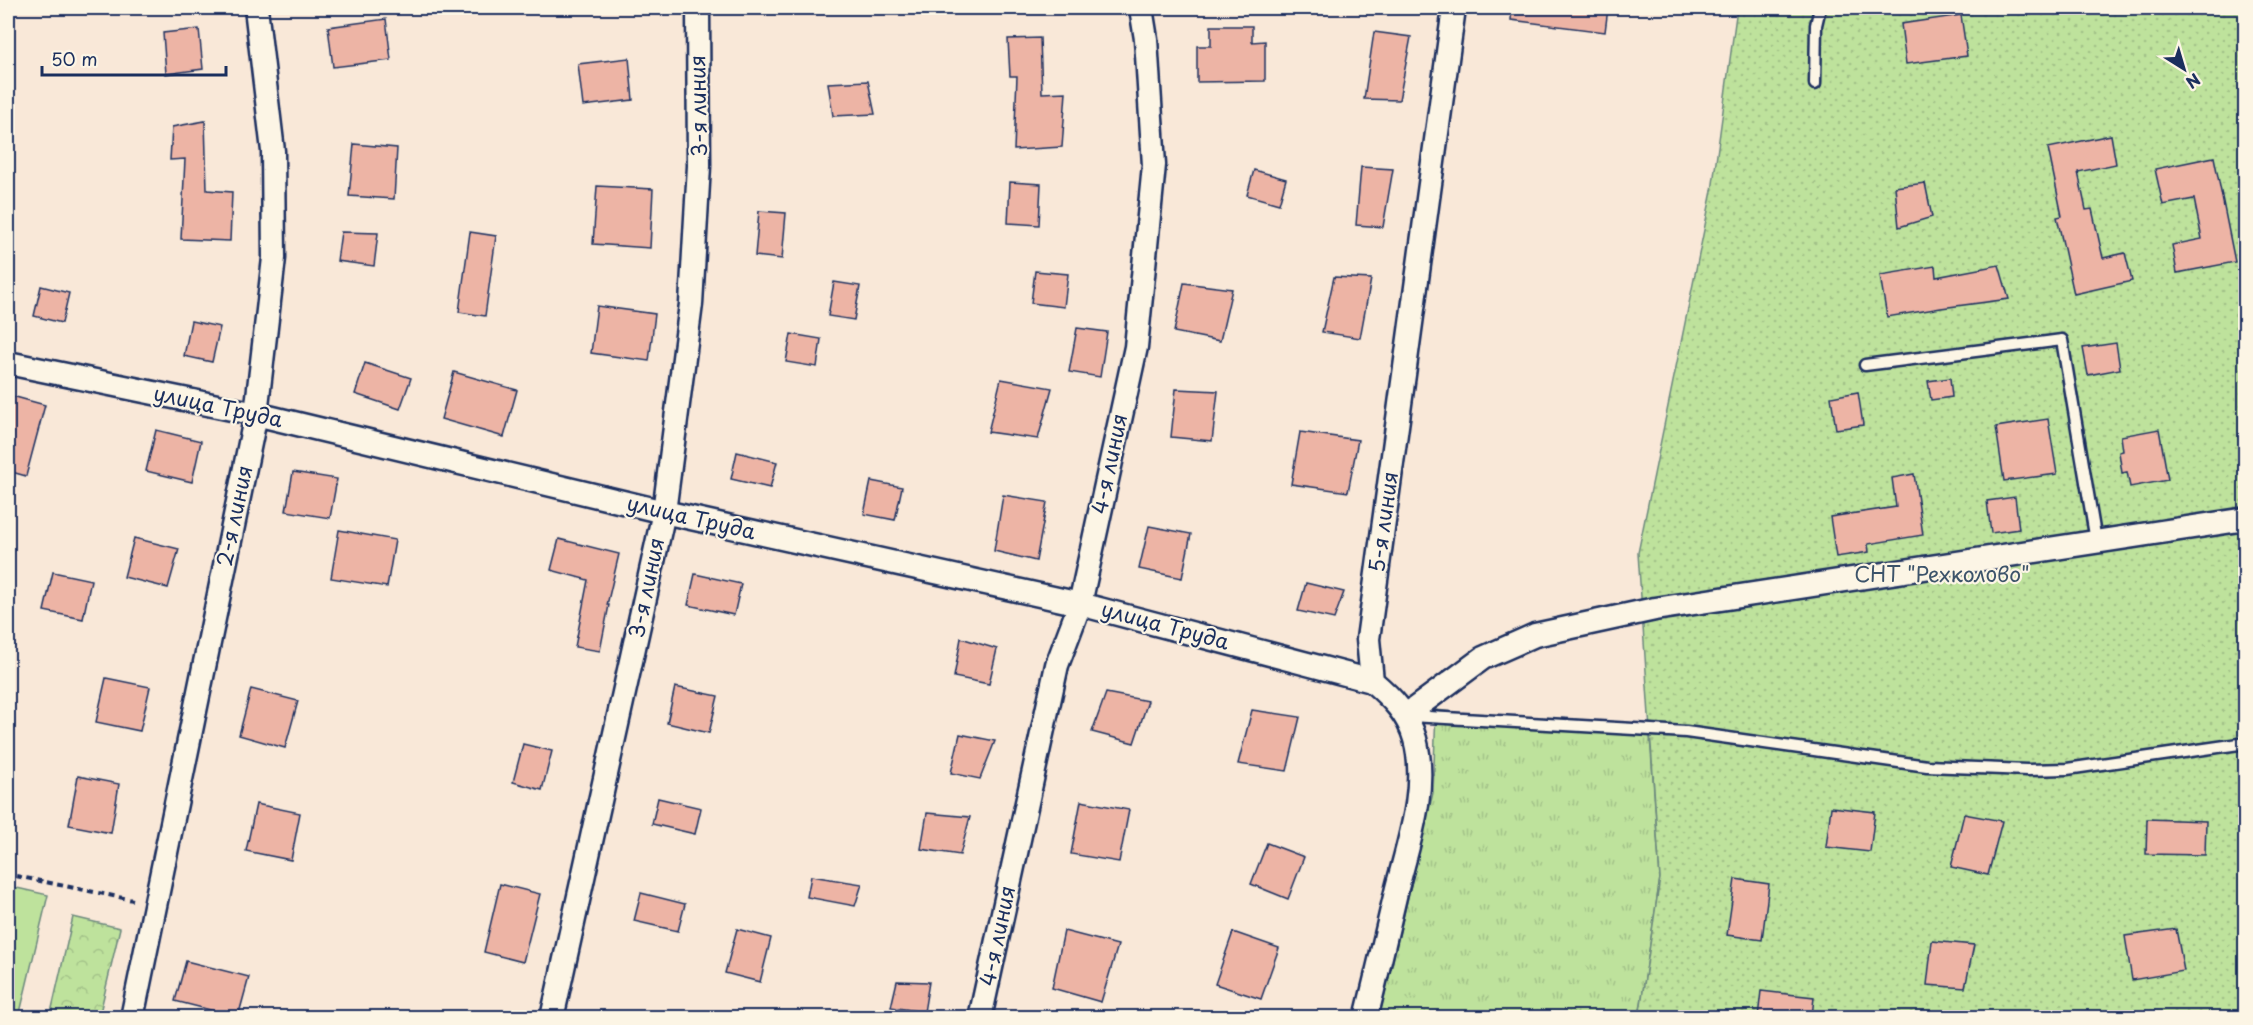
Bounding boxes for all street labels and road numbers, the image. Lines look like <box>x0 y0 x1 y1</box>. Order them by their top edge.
street label: 3-я линия <box>680 55 714 157</box>
street label: улица Труда <box>151 376 286 434</box>
street label: 4-я линия <box>1082 410 1134 517</box>
street label: 2-я линия <box>207 462 259 569</box>
street label: 5-я линия <box>1359 469 1405 574</box>
street label: улица Труда <box>624 486 759 546</box>
street label: 3-я линия <box>619 534 671 641</box>
street label: улица Труда <box>1098 592 1233 657</box>
street label: 4-я линия <box>970 882 1022 989</box>

